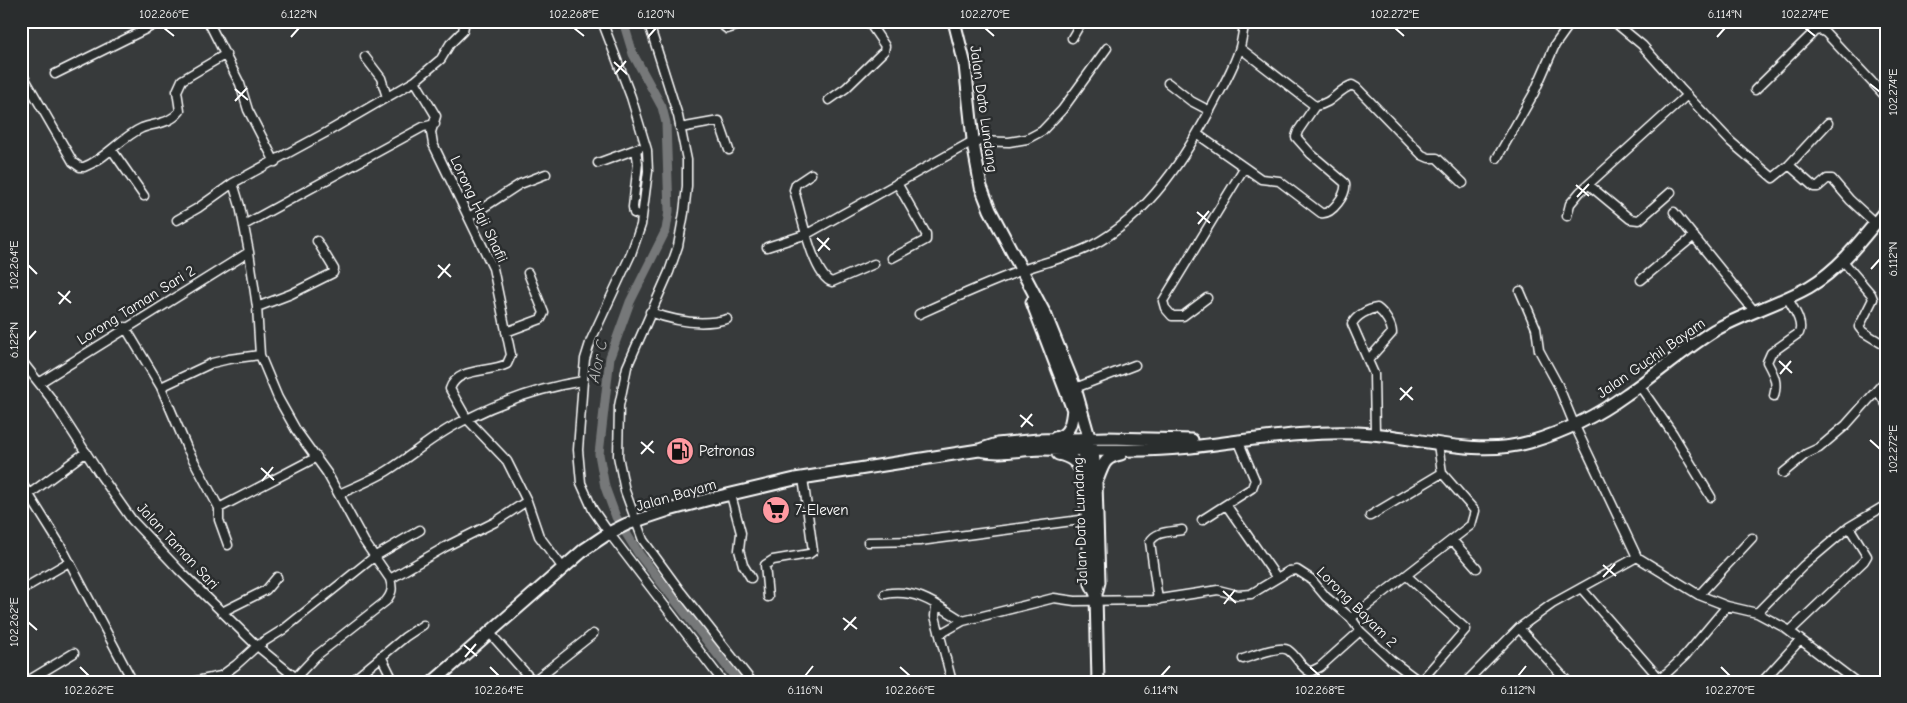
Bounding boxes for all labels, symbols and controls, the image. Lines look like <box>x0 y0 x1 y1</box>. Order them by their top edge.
text: 102.266°E <box>139 7 189 21</box>
text: 6.122°N <box>281 7 317 21</box>
text: 102.268°E <box>549 7 599 21</box>
text: 6.120°N <box>637 7 675 21</box>
text: 102.270°E <box>960 7 1010 21</box>
text: 102.272°E <box>1371 7 1419 21</box>
text: 6.114°N <box>1708 7 1742 21</box>
text: 102.274°E <box>1781 7 1829 21</box>
street label: Jalan Dato Lundang <box>966 44 1002 174</box>
text: 102.274°E <box>1886 68 1900 116</box>
street label: Lorong Haji Shafii <box>446 153 512 265</box>
text: 102.264°E <box>7 241 21 289</box>
text: 6.112°N <box>1886 242 1900 276</box>
street label: Lorong Taman Sari 2 <box>74 261 198 349</box>
street label: Jalan Guchil Bayam <box>1593 314 1709 402</box>
text: 6.122°N <box>7 322 21 358</box>
water label: Alor C <box>585 337 611 385</box>
text: 102.272°E <box>1886 425 1900 473</box>
fuel station icon: Petronas <box>665 436 695 466</box>
place label: Petronas <box>699 442 755 460</box>
street label: Jalan Dato Lundang <box>1069 457 1091 585</box>
street label: Jalan Bayam <box>634 475 718 515</box>
supermarket icon: 7-Eleven <box>761 495 791 525</box>
street label: Jalan Taman Sari <box>133 499 223 593</box>
place label: 7-Eleven <box>795 501 849 519</box>
street label: Lorong Bayam 2 <box>1313 563 1401 651</box>
text: 102.262°E <box>7 597 21 647</box>
text: 102.262°E <box>64 683 114 697</box>
text: 102.264°E <box>475 683 523 697</box>
text: 6.116°N <box>787 683 823 697</box>
text: 102.266°E <box>885 683 935 697</box>
text: 6.114°N <box>1144 683 1178 697</box>
text: 102.268°E <box>1295 683 1345 697</box>
text: 6.112°N <box>1501 683 1535 697</box>
text: 102.270°E <box>1705 683 1755 697</box>

